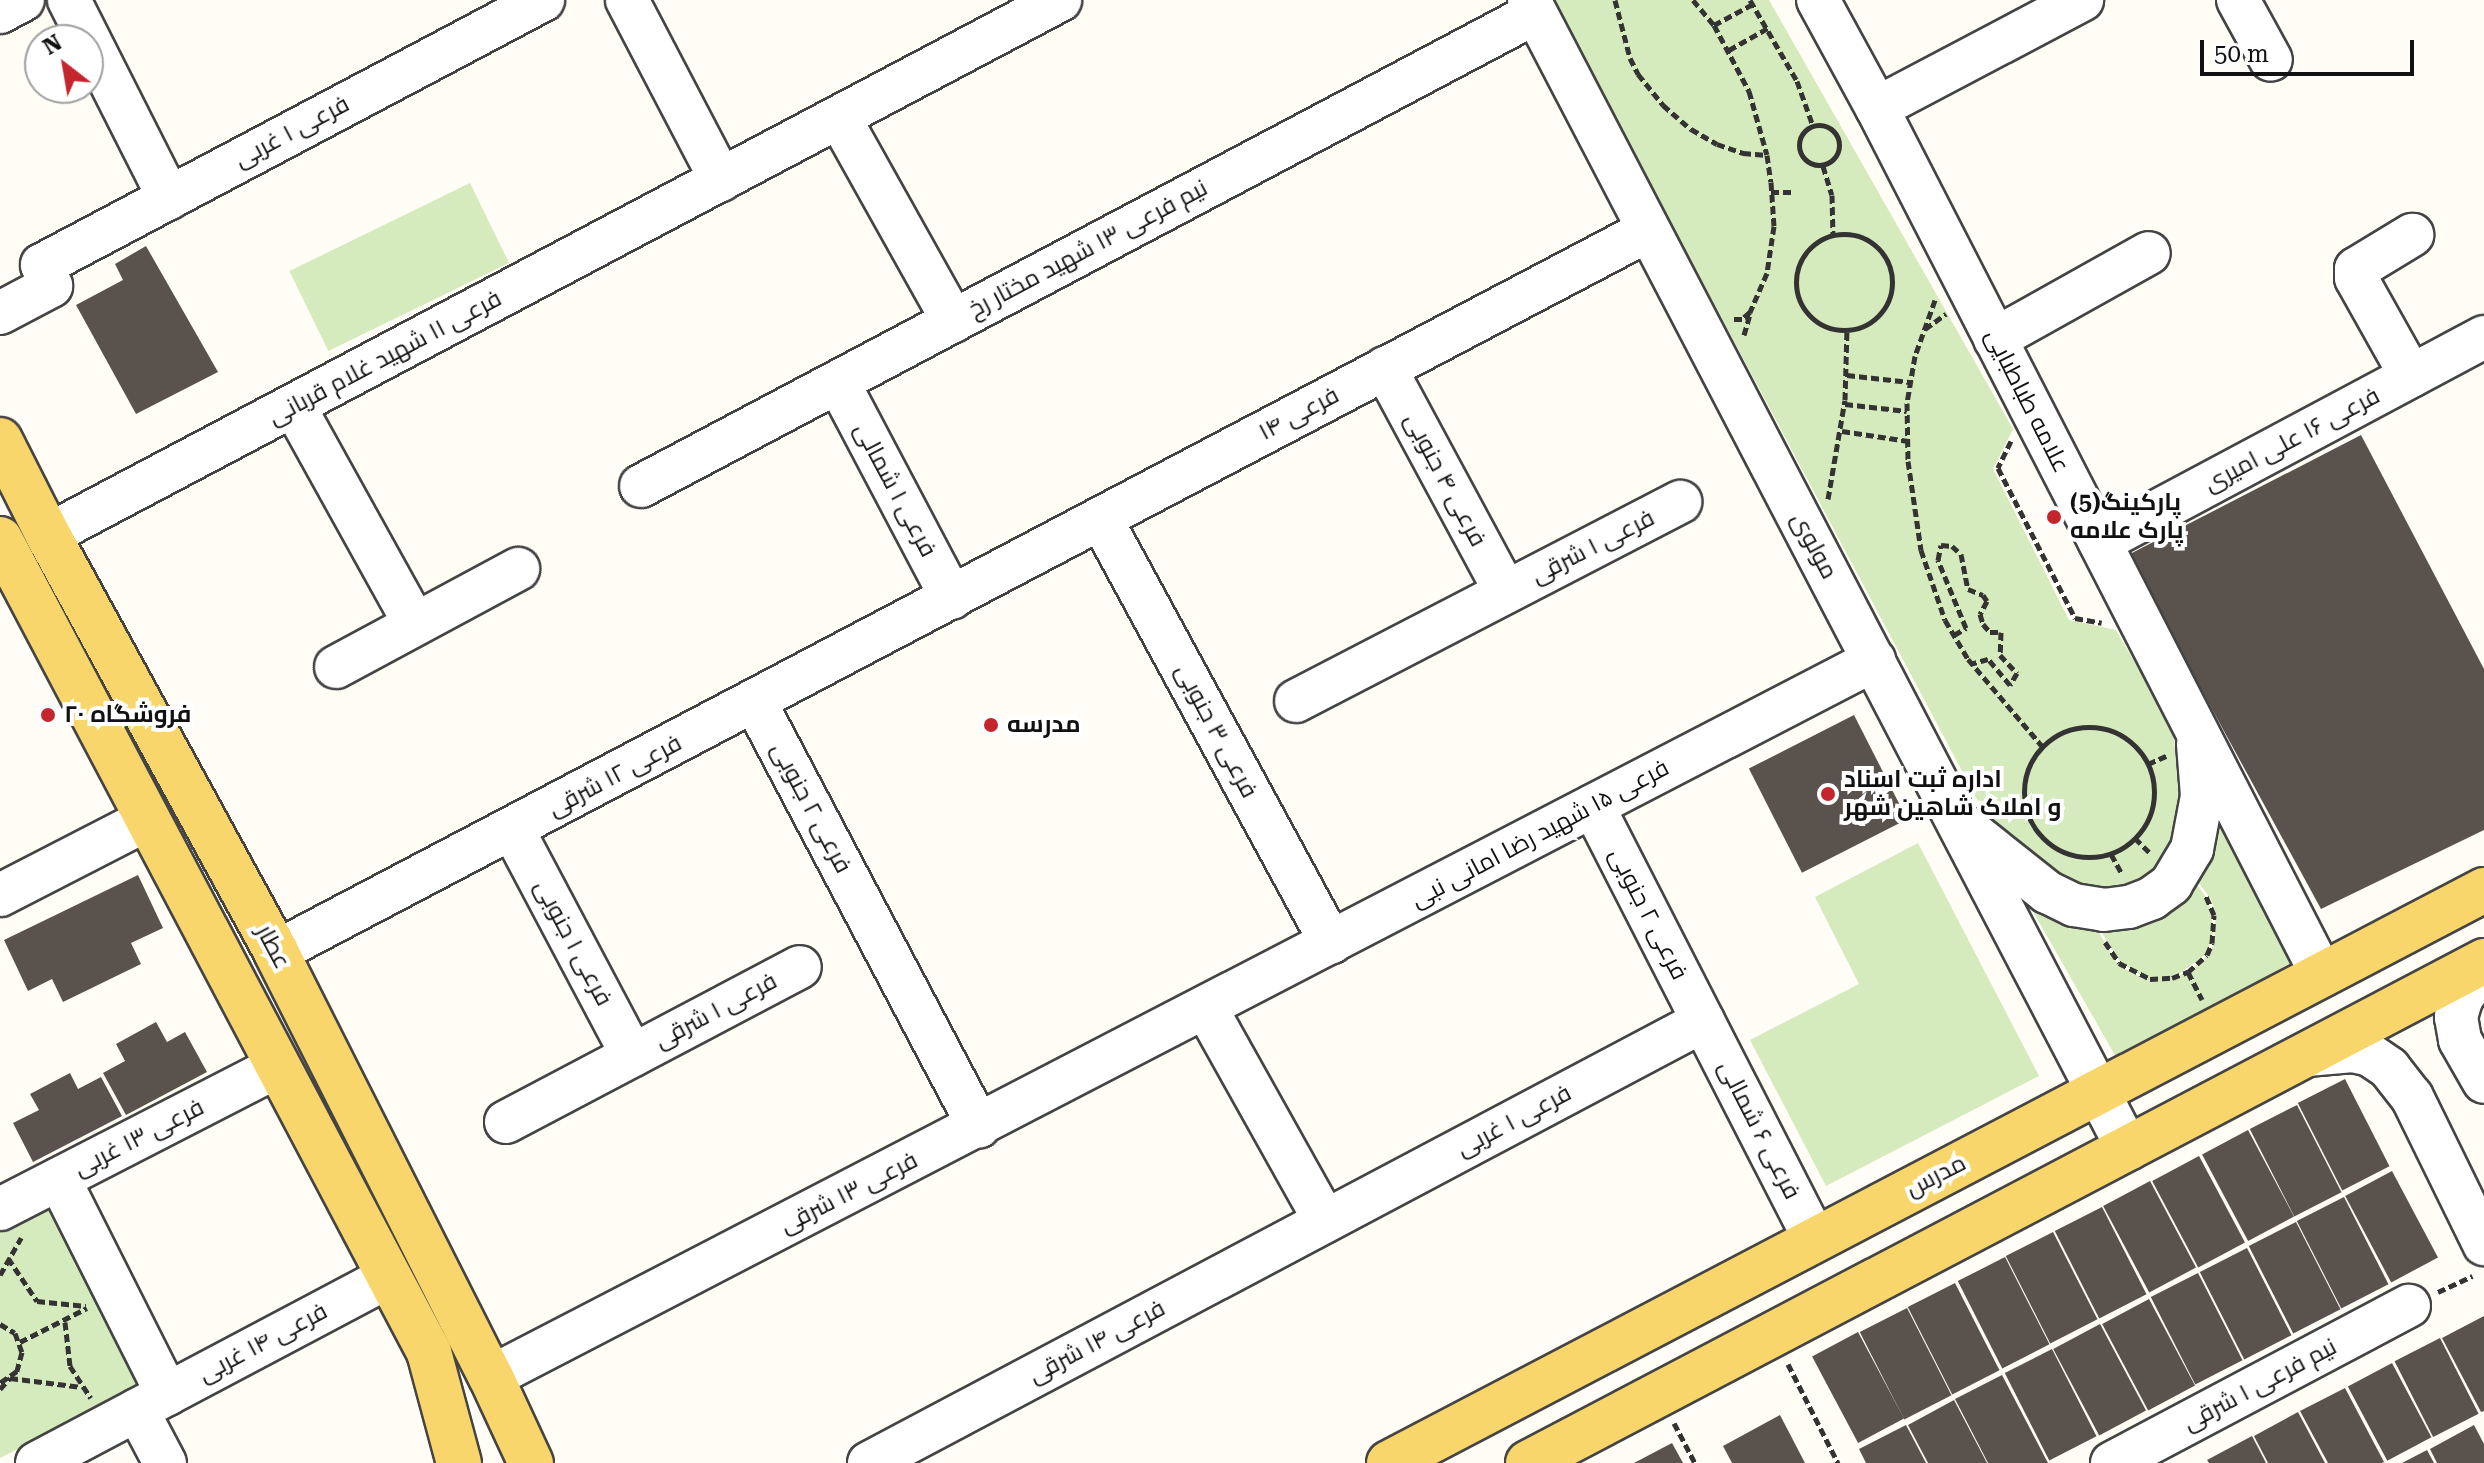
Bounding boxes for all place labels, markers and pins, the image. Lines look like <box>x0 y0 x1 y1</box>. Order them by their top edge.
place label: پارکینگ(5) پارک علامه <box>2070 489 2183 545</box>
marker: پارکینگ(5) پارک علامه <box>2045 508 2063 526</box>
place label: فروشگاه ۲۰ <box>64 701 191 729</box>
marker: فروشگاه ۲۰ <box>39 706 57 724</box>
place label: مدرسه <box>1007 711 1081 739</box>
marker: مدرسه <box>982 716 1000 734</box>
place label: اداره ثبت اسناد و املاک شاهین شهر <box>1844 766 2062 822</box>
marker: اداره ثبت اسناد و املاک شاهین شهر <box>1819 785 1837 803</box>

